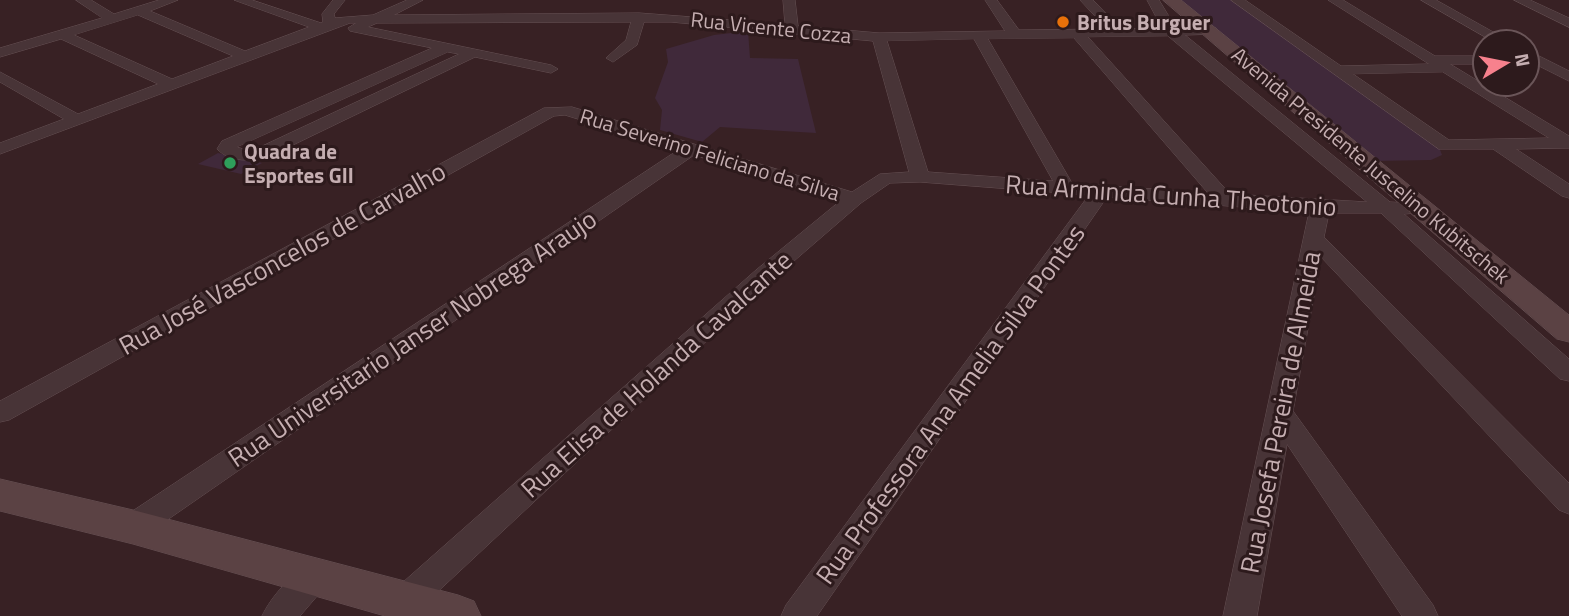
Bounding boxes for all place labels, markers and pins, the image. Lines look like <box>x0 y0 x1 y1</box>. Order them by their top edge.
place label: Britus Burguer <box>1077 6 1211 38</box>
marker: Britus Burguer <box>1055 14 1071 30</box>
place label: Quadra de Esportes GII <box>244 135 354 191</box>
marker: Quadra de Esportes GII <box>222 155 238 171</box>

